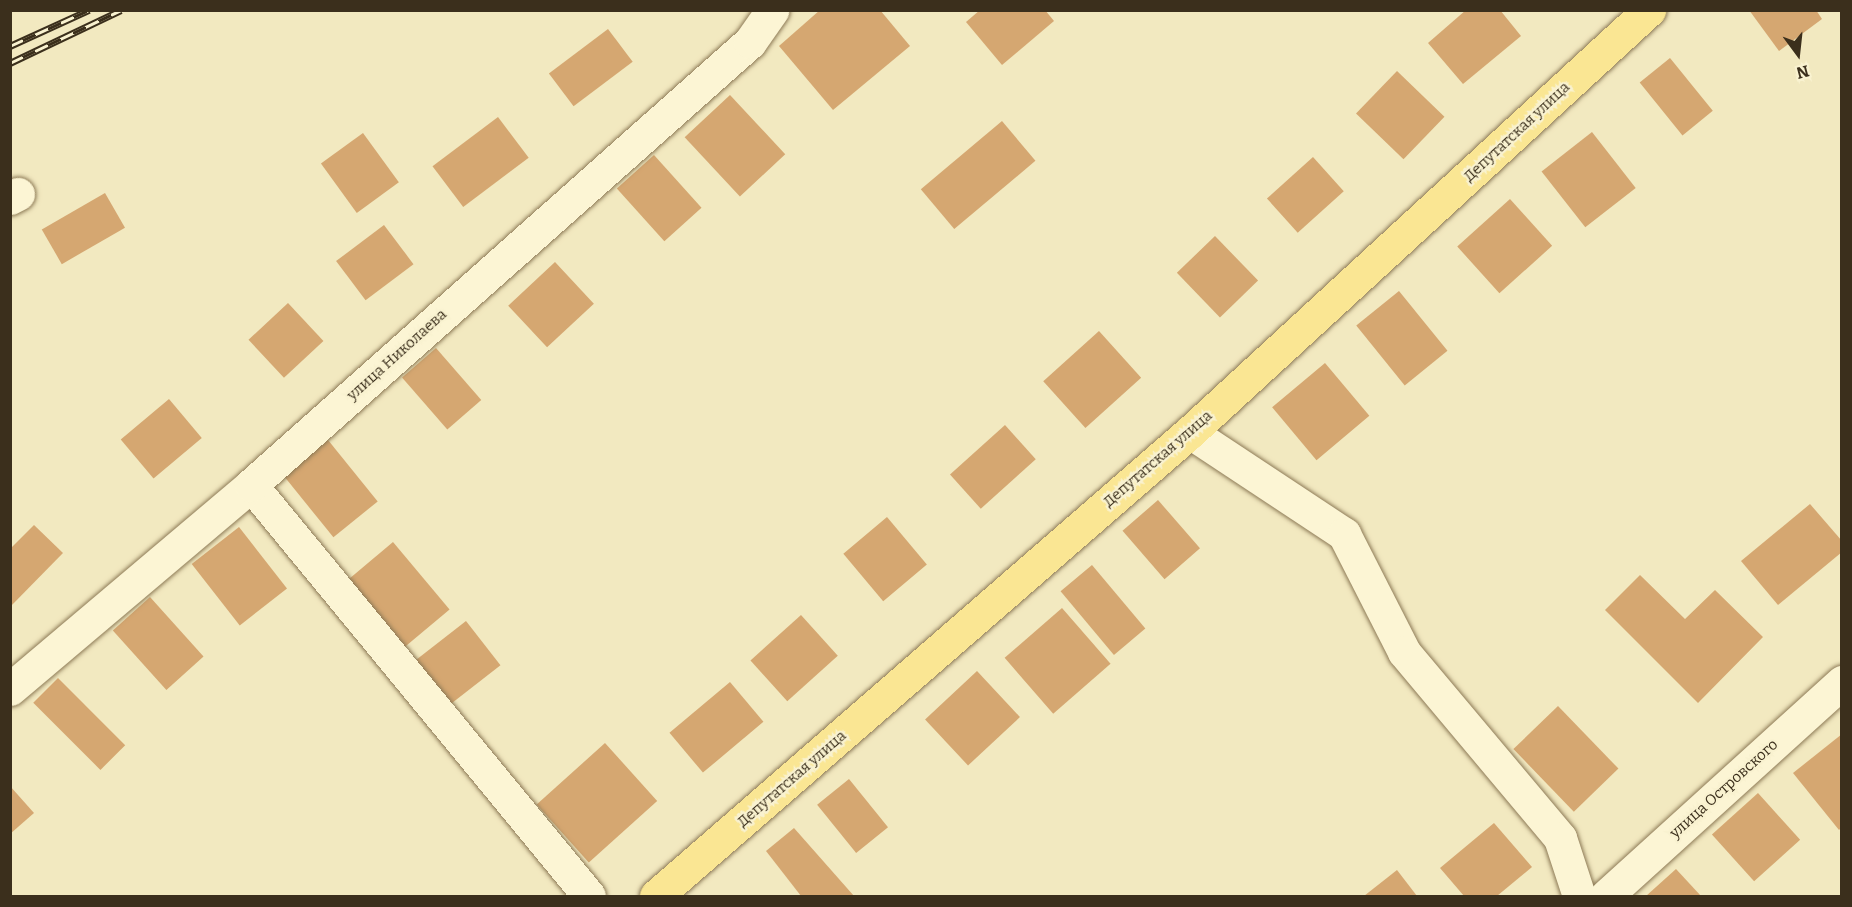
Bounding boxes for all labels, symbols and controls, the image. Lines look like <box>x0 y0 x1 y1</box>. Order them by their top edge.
north arrow <box>1768 24 1828 84</box>
text: N <box>1794 61 1811 83</box>
street label: Депутатская улица <box>1460 78 1574 186</box>
street label: улица Николаева <box>343 306 451 404</box>
street label: Депутатская улица <box>1100 407 1216 511</box>
street label: Депутатская улица <box>734 727 850 831</box>
street label: улица Островского <box>1666 736 1782 842</box>

